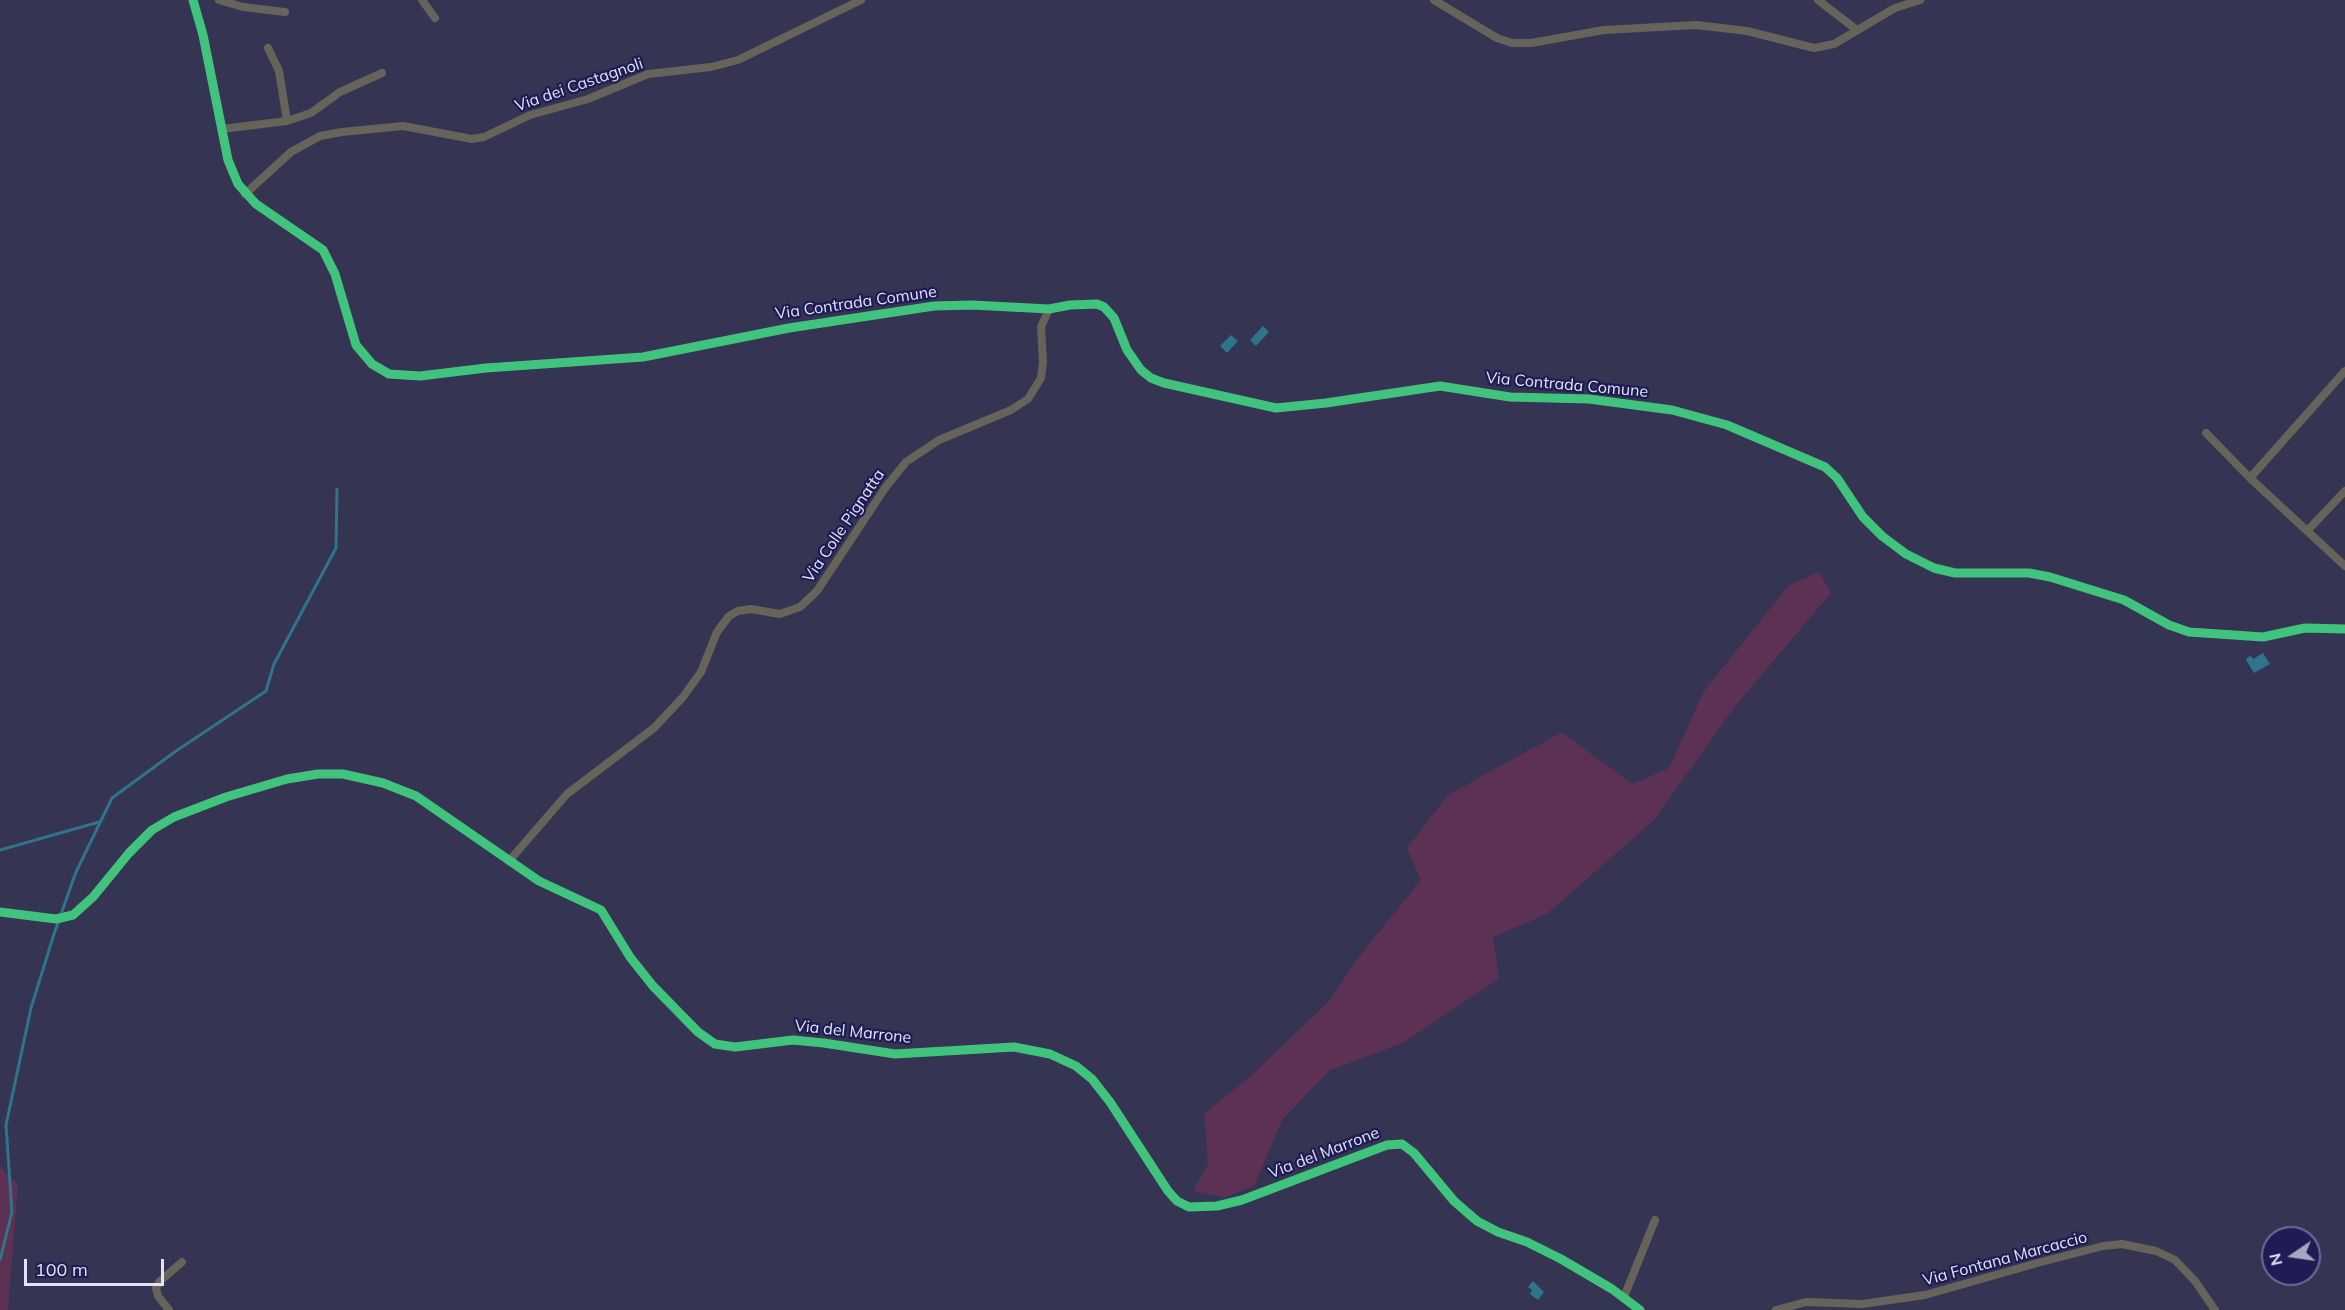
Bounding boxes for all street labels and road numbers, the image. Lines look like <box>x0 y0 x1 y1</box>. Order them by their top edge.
street label: Via dei Castagnoli <box>512 54 646 116</box>
street label: Via Contrada Comune <box>774 282 938 324</box>
street label: Via Contrada Comune <box>1485 368 1649 402</box>
street label: Via Colle Pignatta <box>799 466 889 586</box>
street label: Via del Marrone <box>794 1016 912 1048</box>
street label: Via del Marrone <box>1266 1123 1382 1183</box>
street label: Via Fontana Marcaccio <box>1921 1228 2089 1290</box>

